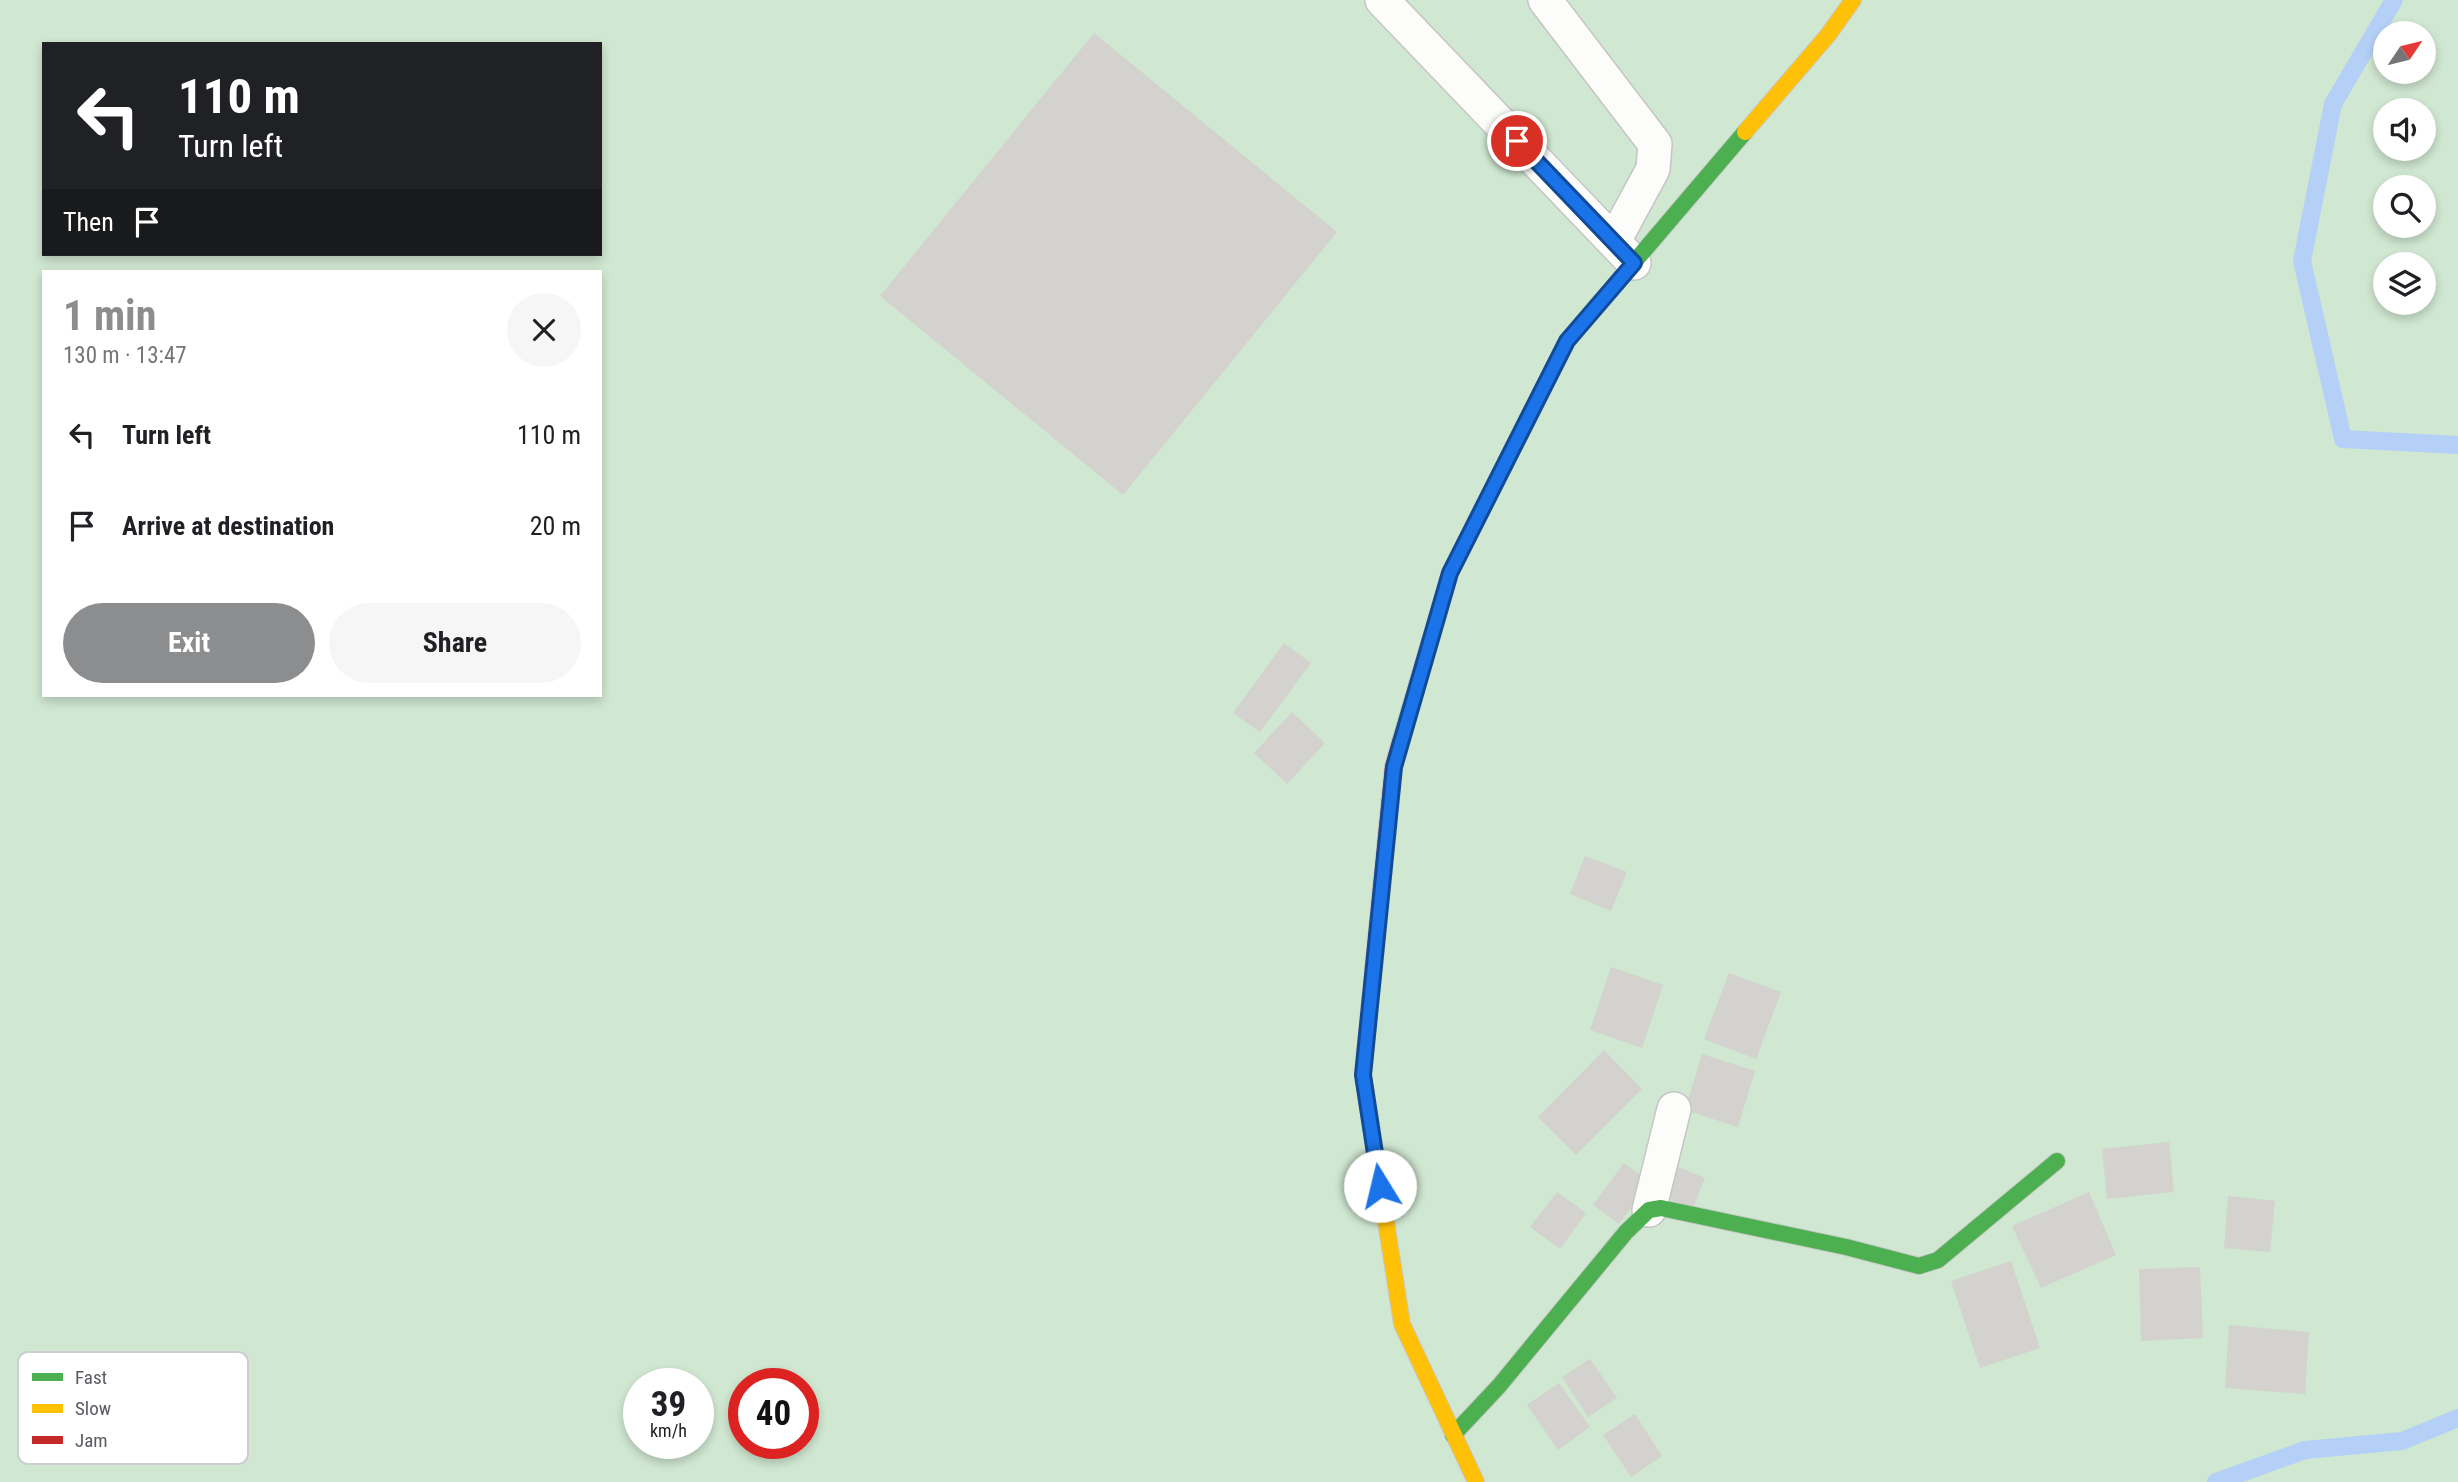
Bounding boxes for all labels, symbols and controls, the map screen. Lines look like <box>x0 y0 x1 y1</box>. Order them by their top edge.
north arrow <box>2373 21 2436 84</box>
map controls <box>2373 21 2436 315</box>
text: 110 m <box>178 68 300 125</box>
icon: left <box>63 70 154 161</box>
button: sound <box>2373 98 2436 161</box>
pin <box>1487 111 1547 171</box>
icon: arrive <box>1498 122 1536 160</box>
text: Turn left <box>178 127 283 165</box>
button: search <box>2373 175 2436 238</box>
icon: arrive <box>128 203 166 241</box>
text: Then <box>63 207 114 237</box>
button: layers <box>2373 252 2436 315</box>
text: 1 min <box>63 291 156 340</box>
button: close <box>507 293 581 367</box>
text: 130 m · 13:47 <box>63 342 187 369</box>
icon: left <box>63 416 101 454</box>
text: Turn left <box>122 420 211 450</box>
text: 110 m <box>517 420 581 450</box>
icon: arrive <box>63 507 101 545</box>
text: Arrive at destination <box>122 511 334 541</box>
text: 20 m <box>530 511 581 541</box>
button: Exit <box>63 603 315 683</box>
button: Share <box>329 603 581 683</box>
position arrow <box>1343 1149 1417 1223</box>
legend <box>18 1352 248 1464</box>
text: Fast <box>75 1366 107 1389</box>
speed limit sign: 40 <box>728 1368 819 1459</box>
text: 39 <box>651 1384 686 1425</box>
text: Slow <box>75 1397 111 1420</box>
text: km/h <box>650 1420 687 1441</box>
text: Jam <box>75 1429 108 1452</box>

